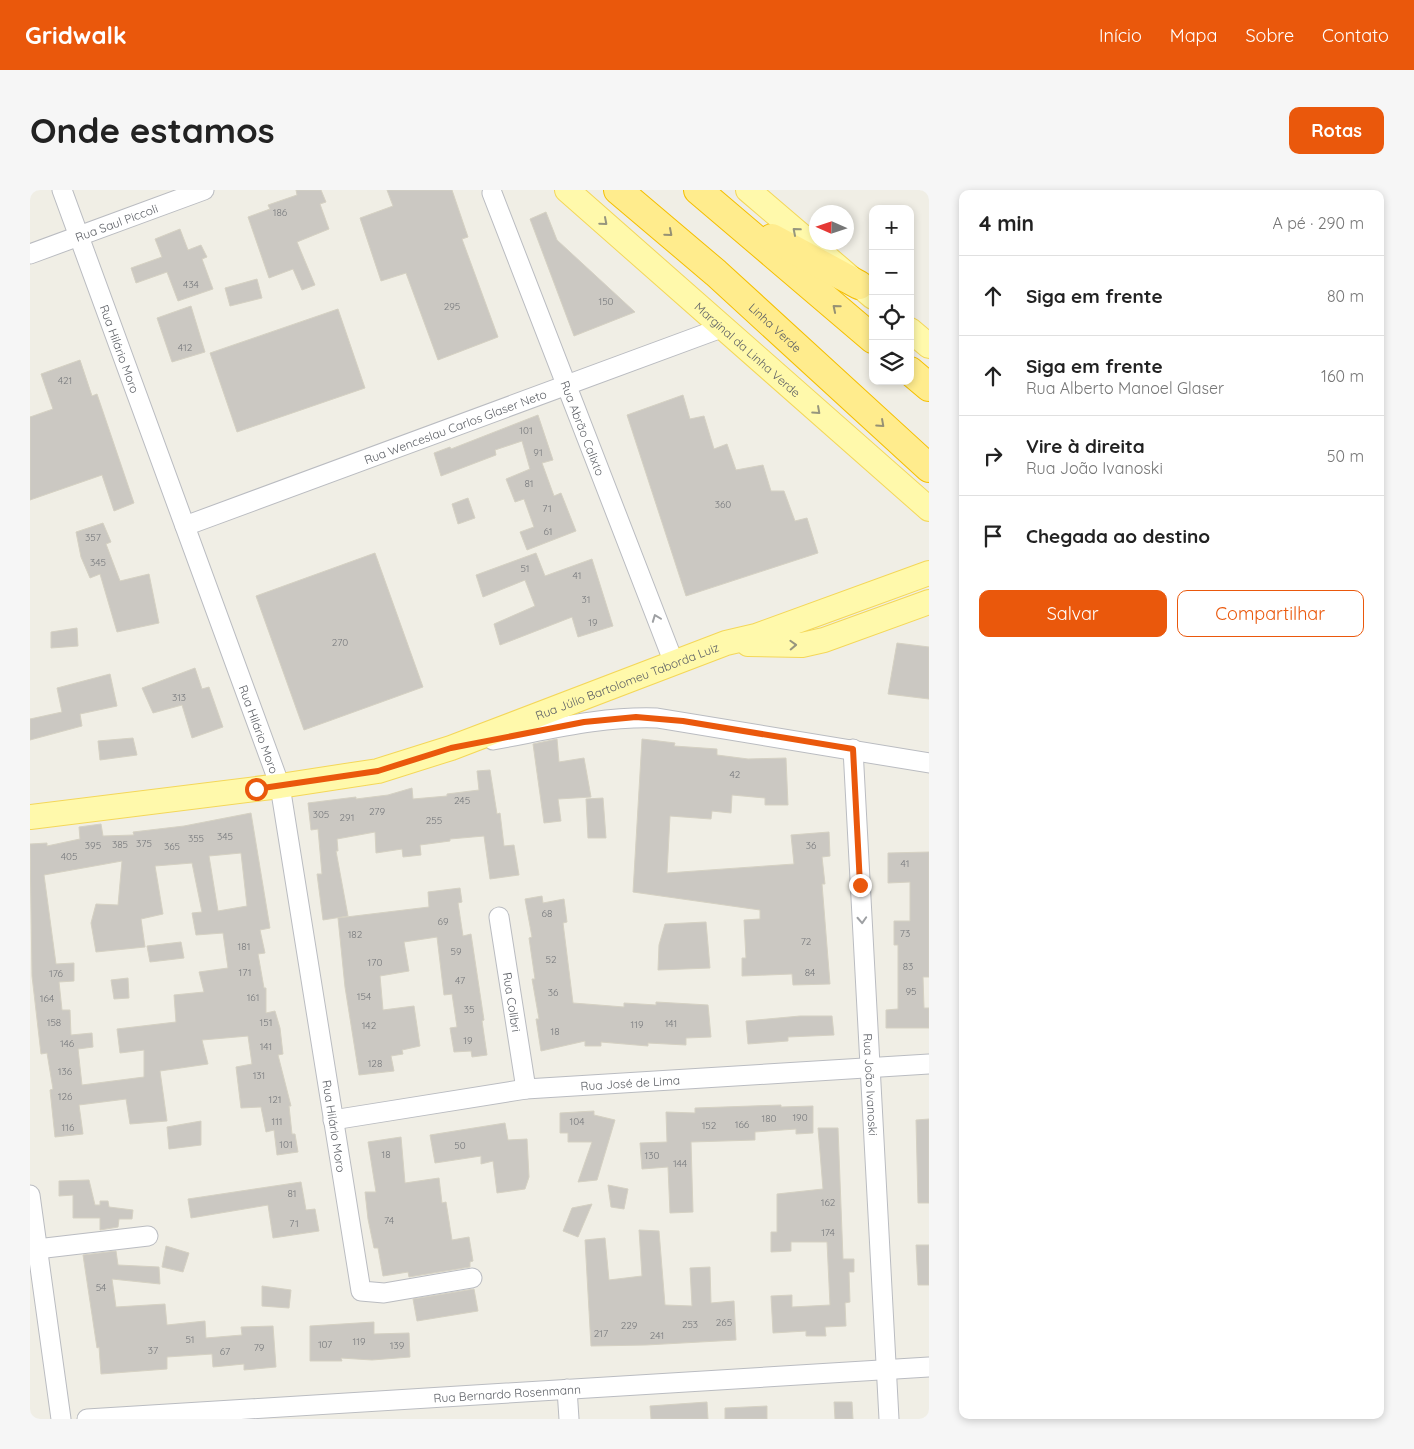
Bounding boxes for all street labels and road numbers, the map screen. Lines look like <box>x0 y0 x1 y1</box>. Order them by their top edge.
street label: Rua Saul Piccoli <box>73 200 160 244</box>
street label: Marginal da Linha Verde <box>692 299 804 400</box>
street label: Linha Verde <box>746 300 805 355</box>
street label: Rua Hilário Moro <box>97 302 143 395</box>
street label: Rua Abrão Calixto <box>558 378 608 478</box>
street label: Rua Wenceslau Carlos Glaser Neto <box>362 386 548 467</box>
street label: Rua Júlio Bartolomeu Taborda Luiz <box>533 639 721 723</box>
street label: Rua Hilário Moro <box>236 683 282 775</box>
street label: Rua Colibri <box>500 971 524 1033</box>
street label: Rua João Ivanoski <box>861 1033 881 1136</box>
street label: Rua José de Lima <box>580 1072 681 1093</box>
street label: Rua Hilário Moro <box>320 1079 349 1173</box>
street label: Rua Bernardo Rosenmann <box>433 1381 581 1405</box>

